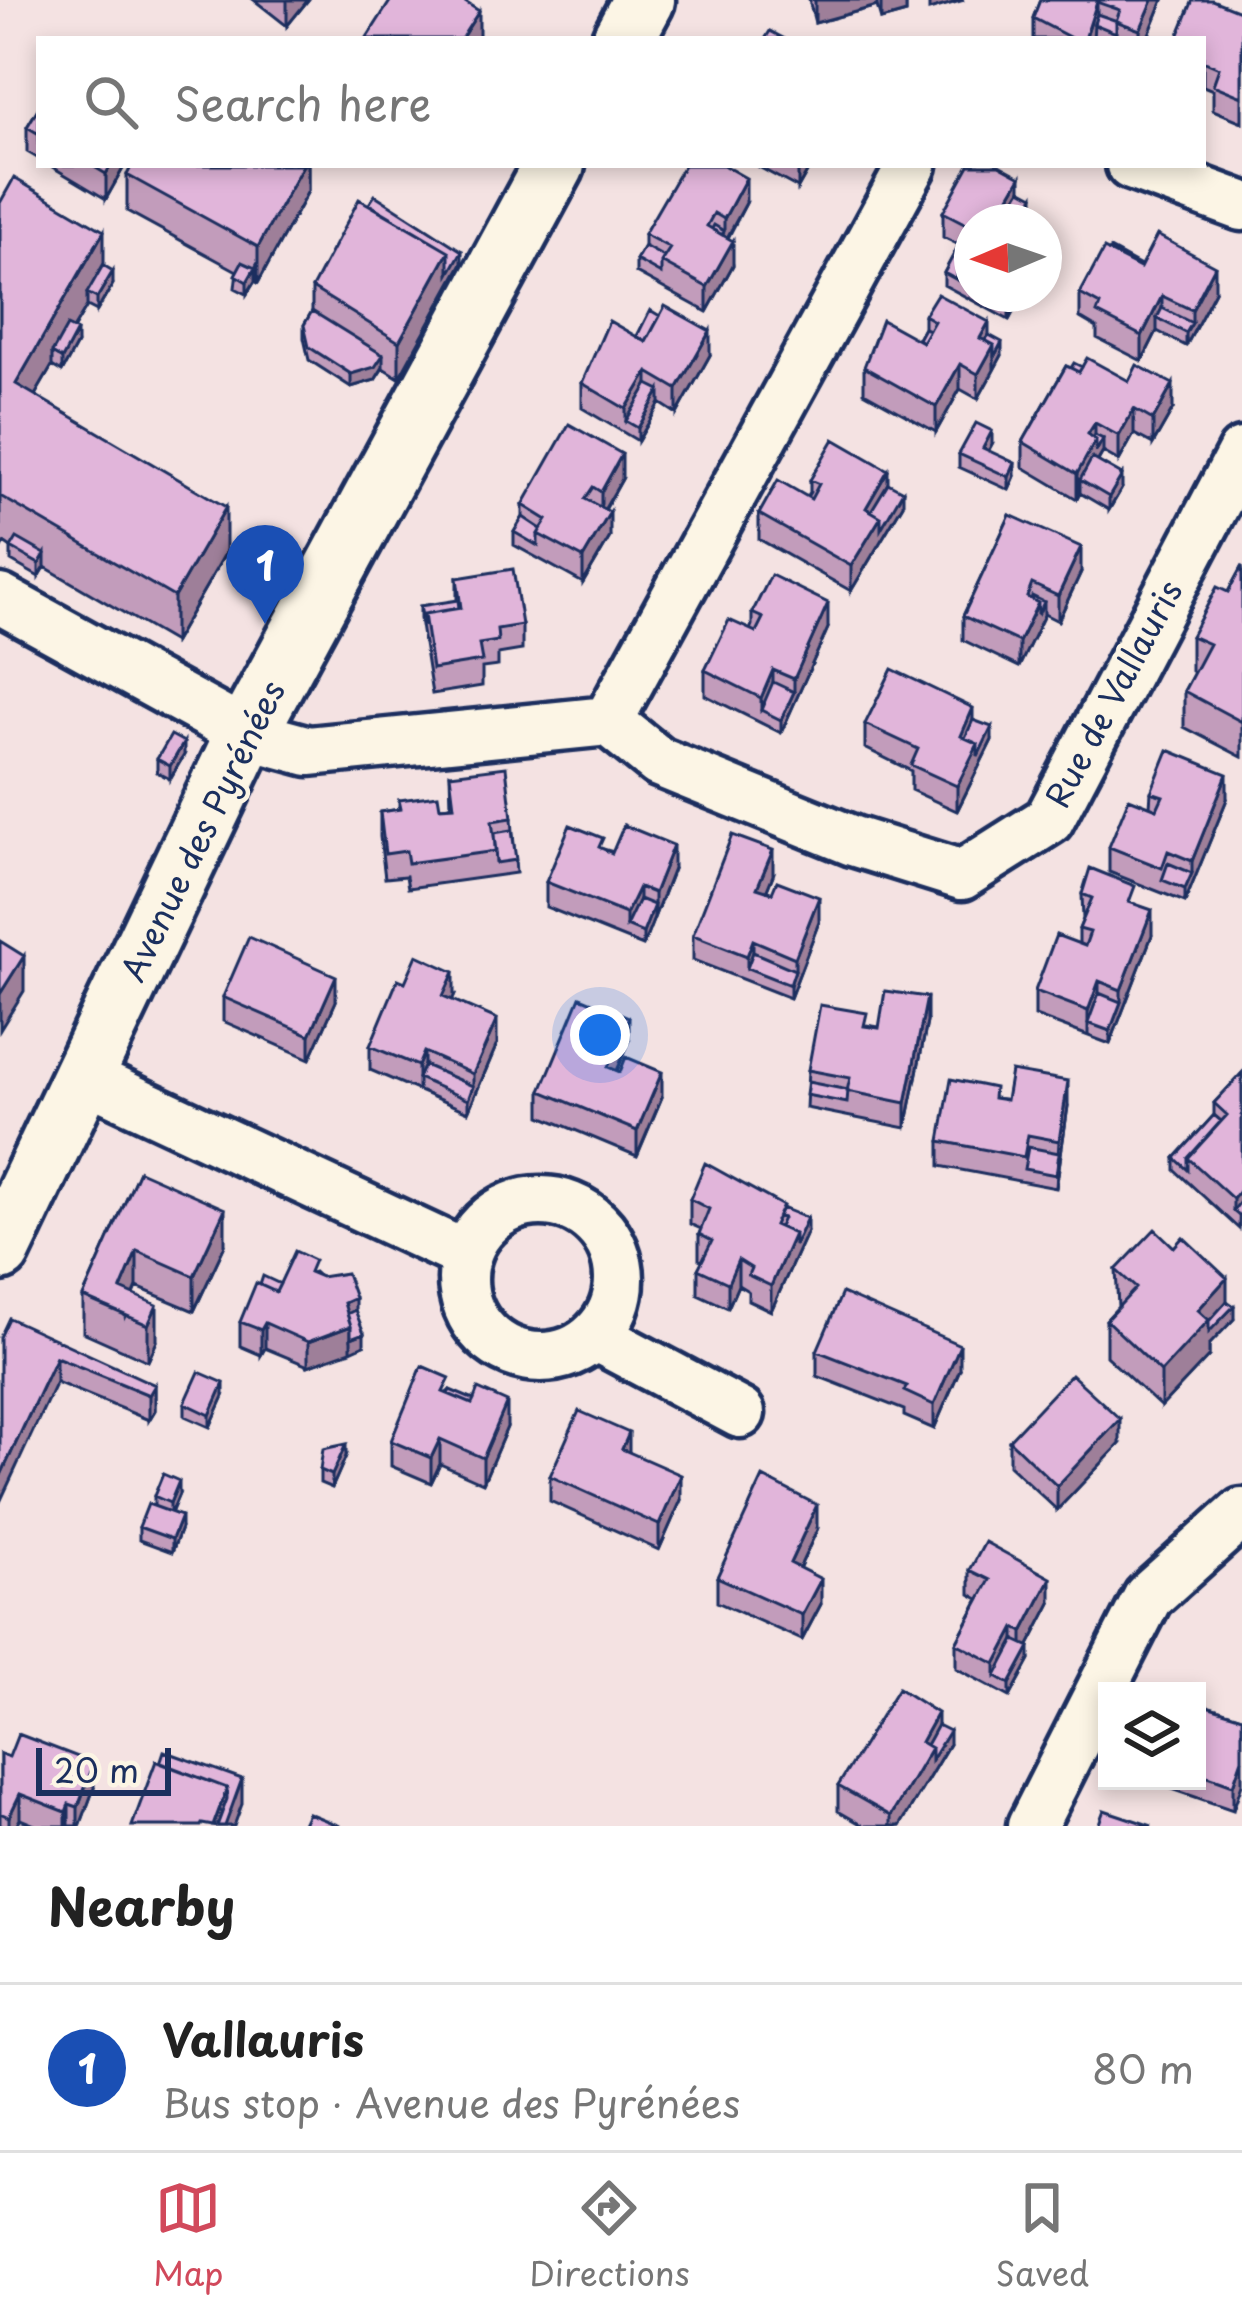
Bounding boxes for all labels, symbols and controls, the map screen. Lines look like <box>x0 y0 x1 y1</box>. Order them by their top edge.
search box <box>36 36 1206 168</box>
text: Search here <box>174 68 431 136</box>
icon: search <box>78 69 144 135</box>
north arrow <box>954 204 1062 312</box>
pin: 1 <box>226 525 304 624</box>
street label: Rue de Vallauris <box>1031 570 1193 816</box>
street label: Avenue des Pyrénées <box>107 671 296 989</box>
your location <box>570 1005 630 1065</box>
map controls <box>1098 1682 1206 1790</box>
button: layers <box>1098 1682 1206 1790</box>
scale bar <box>36 1742 171 1795</box>
text: 20 m <box>54 1744 139 1794</box>
text: Nearby <box>48 1866 235 1943</box>
text: Vallauris <box>162 2004 364 2072</box>
text: 1 <box>78 2038 96 2097</box>
text: 80 m <box>1092 2038 1194 2097</box>
text: Bus stop · Avenue des Pyrénées <box>162 2072 740 2131</box>
tab: Map <box>153 2175 223 2297</box>
tab: Directions <box>529 2175 690 2297</box>
tab: Saved <box>995 2175 1089 2297</box>

